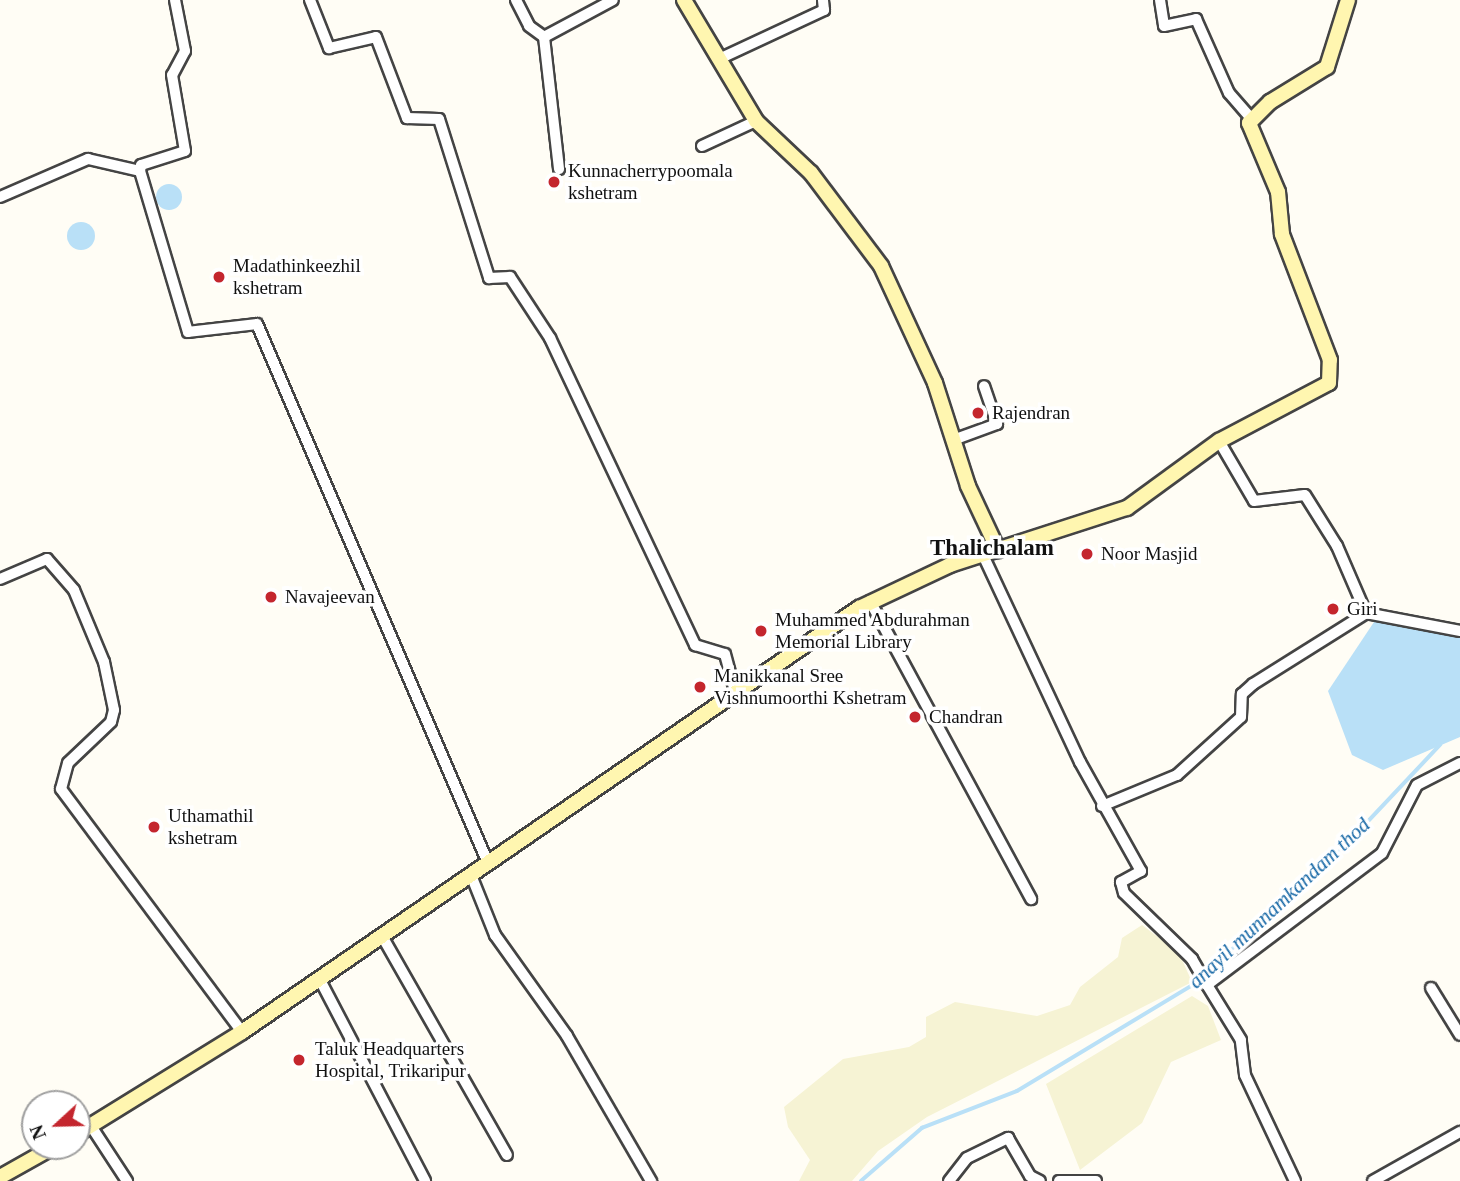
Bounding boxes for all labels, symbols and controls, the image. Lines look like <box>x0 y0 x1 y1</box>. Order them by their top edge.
place label: Kunnacherrypoomala kshetram <box>568 160 733 204</box>
marker: Kunnacherrypoomala kshetram <box>546 174 562 190</box>
place label: Madathinkeezhil kshetram <box>233 255 361 299</box>
marker: Madathinkeezhil kshetram <box>211 269 227 285</box>
place label: Rajendran <box>992 402 1070 424</box>
marker: Rajendran <box>970 405 986 421</box>
district label: Thalichalam <box>930 534 1054 562</box>
place label: Noor Masjid <box>1101 543 1198 565</box>
marker: Noor Masjid <box>1079 546 1095 562</box>
place label: Navajeevan <box>285 586 375 608</box>
marker: Navajeevan <box>263 589 279 605</box>
place label: Giri <box>1347 598 1378 620</box>
marker: Giri <box>1325 601 1341 617</box>
place label: Muhammed Abdurahman Memorial Library <box>775 609 971 653</box>
marker: Muhammed Abdurahman Memorial Library <box>753 623 769 639</box>
place label: Manikkanal Sree Vishnumoorthi Kshetram <box>714 665 907 709</box>
marker: Manikkanal Sree Vishnumoorthi Kshetram <box>692 679 708 695</box>
place label: Chandran <box>929 706 1003 728</box>
marker: Chandran <box>907 709 923 725</box>
place label: Uthamathil kshetram <box>168 805 253 849</box>
water label: anayil munnamkandam thod <box>1183 812 1375 994</box>
marker: Uthamathil kshetram <box>146 819 162 835</box>
place label: Taluk Headquarters Hospital, Trikaripur <box>315 1038 466 1082</box>
marker: Taluk Headquarters Hospital, Trikaripur <box>289 1050 309 1070</box>
north arrow <box>21 1090 91 1160</box>
text: N <box>26 1122 50 1143</box>

